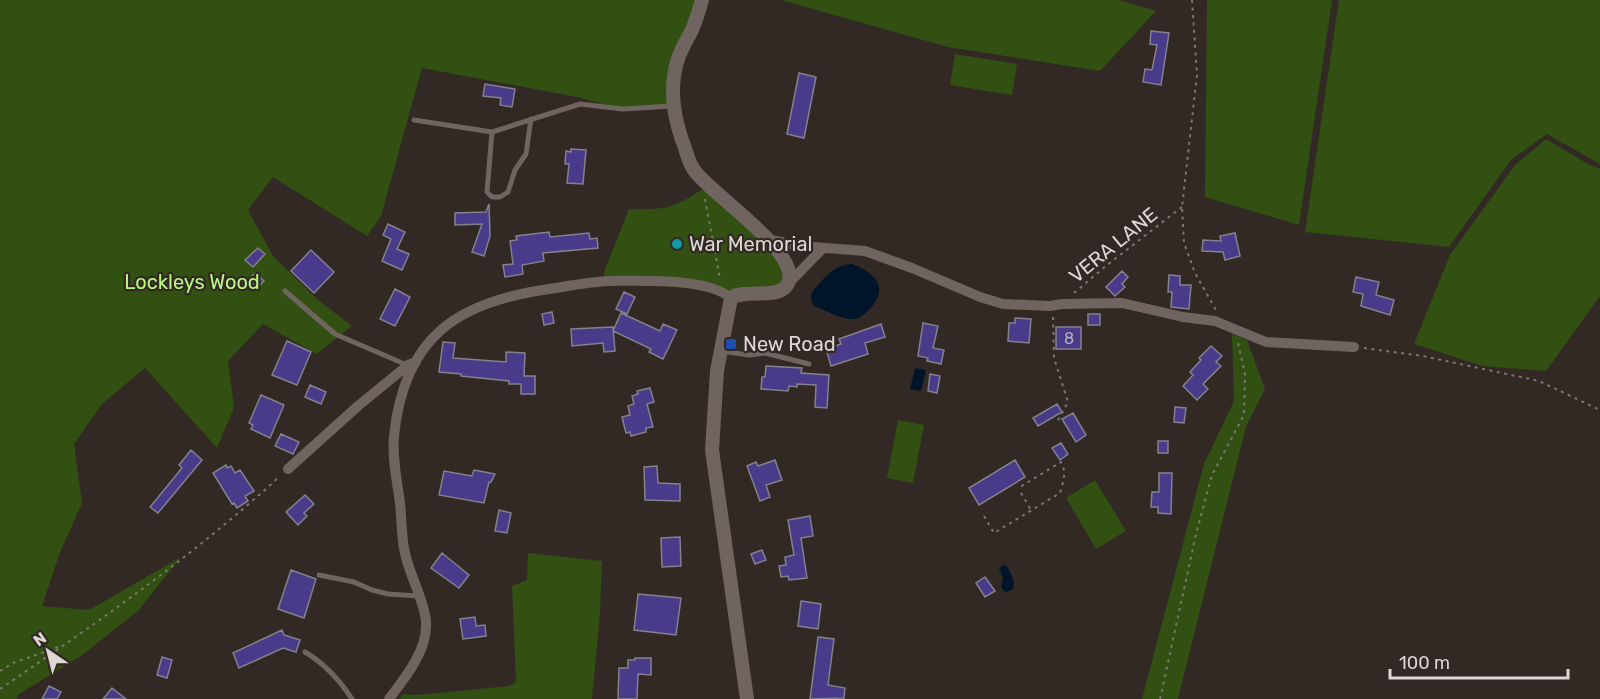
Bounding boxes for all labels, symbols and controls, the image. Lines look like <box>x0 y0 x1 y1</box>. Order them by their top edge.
street label: VERA LANE <box>1064 202 1162 288</box>
place label: War Memorial <box>689 232 812 256</box>
marker: War Memorial <box>670 237 684 251</box>
park label: Lockleys Wood <box>124 270 260 294</box>
house number: 8 <box>1064 329 1074 348</box>
place label: New Road <box>743 332 836 356</box>
marker: New Road <box>724 337 738 351</box>
north arrow <box>18 621 78 681</box>
text: N <box>30 628 50 650</box>
scale bar <box>1390 642 1568 680</box>
text: 100 m <box>1399 652 1450 674</box>

